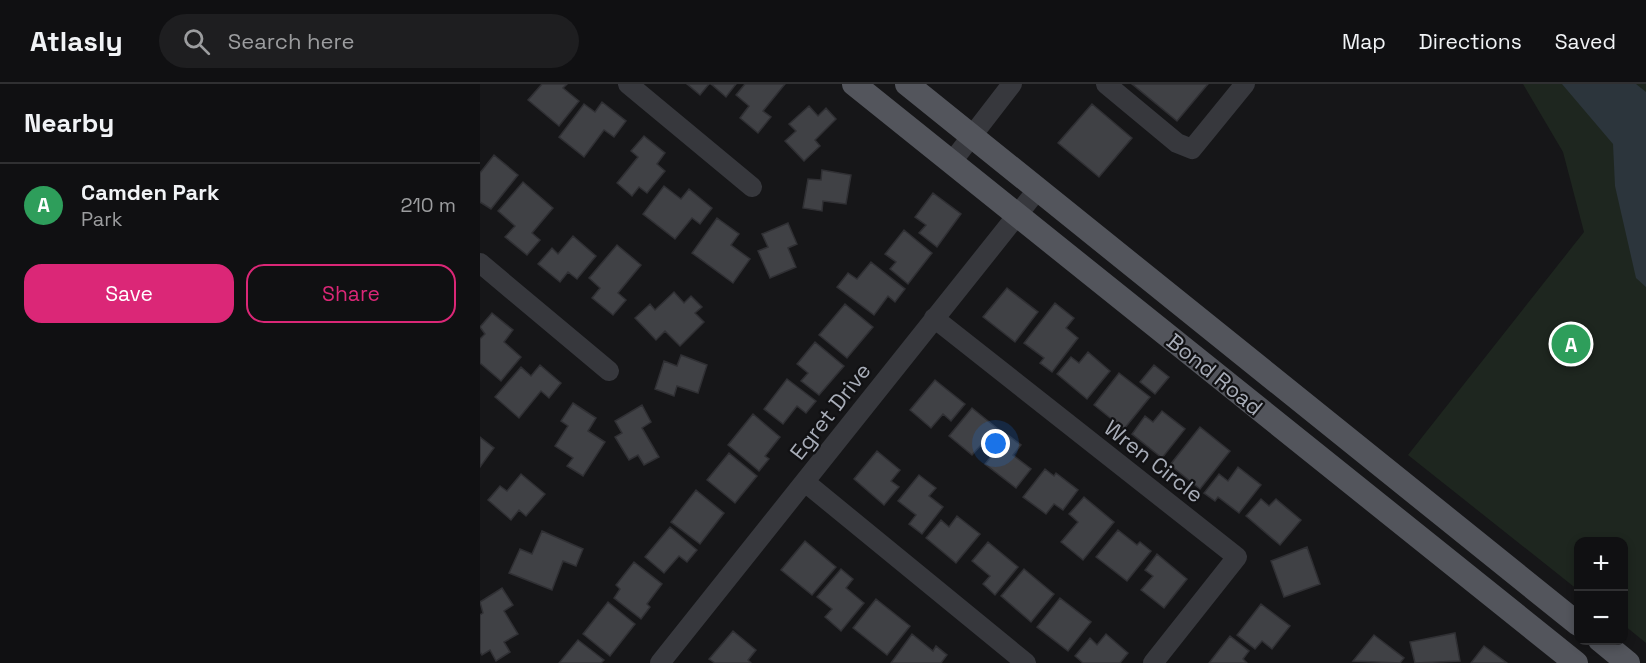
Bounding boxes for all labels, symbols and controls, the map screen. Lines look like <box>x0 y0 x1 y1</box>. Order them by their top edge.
search box <box>159 14 579 68</box>
text: Atlasly <box>30 23 123 59</box>
icon: search <box>180 25 213 58</box>
text: Search here <box>228 27 354 55</box>
text: Map <box>1342 28 1386 55</box>
text: Directions <box>1419 28 1522 55</box>
text: Saved <box>1555 28 1616 55</box>
text: Nearby <box>24 106 114 140</box>
text: Camden Park <box>81 178 219 206</box>
text: A <box>37 192 50 218</box>
text: 210 m <box>400 192 456 218</box>
text: Park <box>81 206 123 232</box>
button: Save <box>24 264 234 323</box>
button: Share <box>246 264 456 323</box>
pin: A <box>1552 322 1590 366</box>
street label: Bond Road <box>1161 327 1269 421</box>
street label: Egret Drive <box>783 357 877 465</box>
street label: Wren Circle <box>1099 414 1209 508</box>
your location <box>981 429 1010 458</box>
map controls <box>1574 537 1628 645</box>
button: + <box>1574 537 1628 591</box>
button: − <box>1574 591 1628 645</box>

